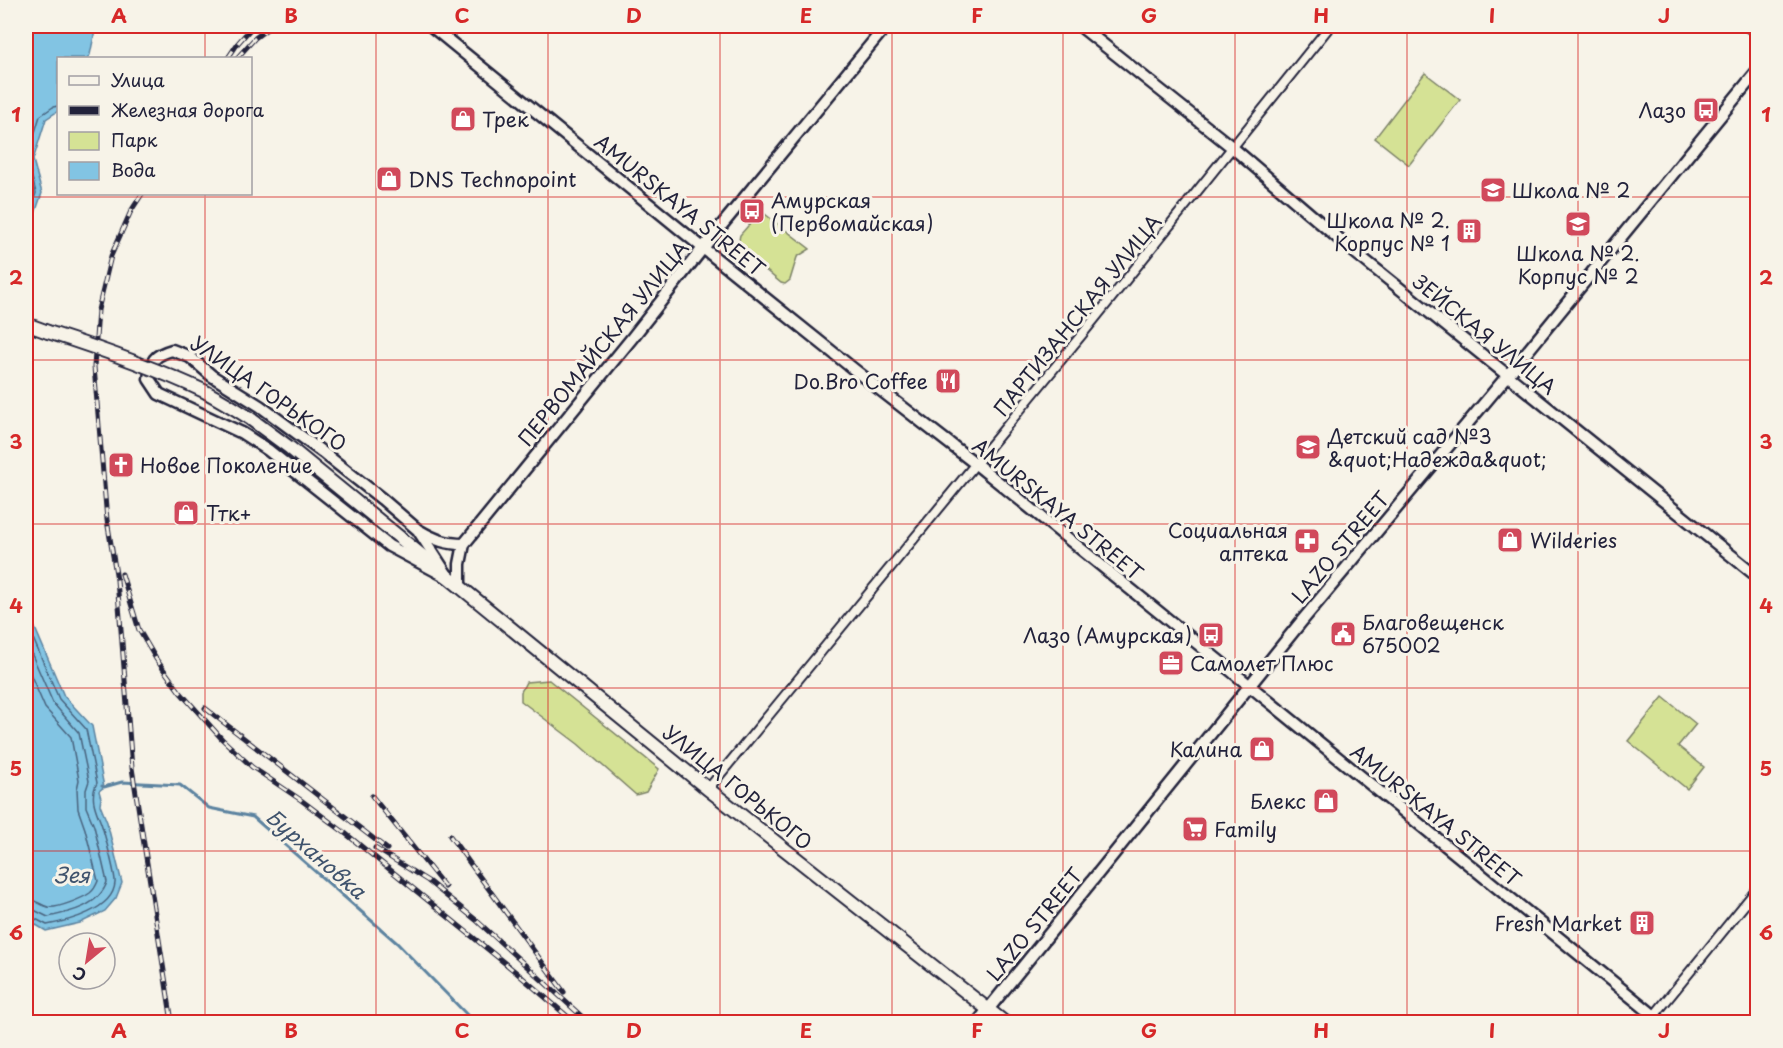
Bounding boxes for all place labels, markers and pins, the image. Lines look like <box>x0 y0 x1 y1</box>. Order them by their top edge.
place label: Лазо <box>1638 95 1686 125</box>
bus stop icon: Лазо <box>1691 95 1721 125</box>
shop icon: Трек <box>448 104 478 134</box>
place label: Трек <box>482 104 529 134</box>
shop icon: DNS Technopoint <box>374 164 404 194</box>
place label: DNS Technopoint <box>408 164 576 194</box>
school or university icon: Школа № 2 <box>1478 175 1508 205</box>
place label: Школа № 2 <box>1512 175 1630 205</box>
place label: Амурская (Первомайская) <box>771 185 934 238</box>
bus stop icon: Амурская (Первомайская) <box>737 196 767 226</box>
place label: Школа № 2. Корпус № 1 <box>1326 205 1450 258</box>
school or university icon: Школа № 2. Корпус № 2 <box>1563 209 1593 239</box>
building icon: Школа № 2. Корпус № 1 <box>1454 216 1484 246</box>
place label: Школа № 2. Корпус № 2 <box>1516 238 1640 291</box>
place label: Do.Bro Coffee <box>793 366 928 396</box>
restaurant icon: Do.Bro Coffee <box>933 366 963 396</box>
place label: Детский сад №3 &quot;Надежда&quot; <box>1327 421 1547 474</box>
school or university icon: Детский сад №3 &quot;Надежда&quot; <box>1293 432 1323 462</box>
church icon: Новое Поколение <box>106 450 136 480</box>
place label: Новое Поколение <box>140 450 313 480</box>
shop icon: Ттк+ <box>171 498 201 528</box>
place label: Ттк+ <box>206 498 252 528</box>
place label: Социальная аптека <box>1168 515 1289 568</box>
shop icon: Wilderies <box>1495 525 1525 555</box>
place label: Wilderies <box>1530 525 1617 555</box>
pharmacy icon: Социальная аптека <box>1292 526 1322 556</box>
place label: Благовещенск 675002 <box>1362 607 1504 660</box>
public building icon: Благовещенск 675002 <box>1328 619 1358 649</box>
place label: Лазо (Амурская) <box>1023 620 1192 650</box>
bus stop icon: Лазо (Амурская) <box>1196 620 1226 650</box>
office icon: Самолет Плюс <box>1156 648 1186 678</box>
place label: Самолет Плюс <box>1190 648 1333 678</box>
place label: Калина <box>1169 734 1242 764</box>
shop icon: Калина <box>1247 734 1277 764</box>
place label: Блекс <box>1250 786 1306 816</box>
shop icon: Блекс <box>1311 786 1341 816</box>
supermarket icon: Family <box>1180 814 1210 844</box>
place label: Family <box>1214 814 1277 844</box>
place label: Fresh Market <box>1494 908 1622 938</box>
building icon: Fresh Market <box>1627 908 1657 938</box>

